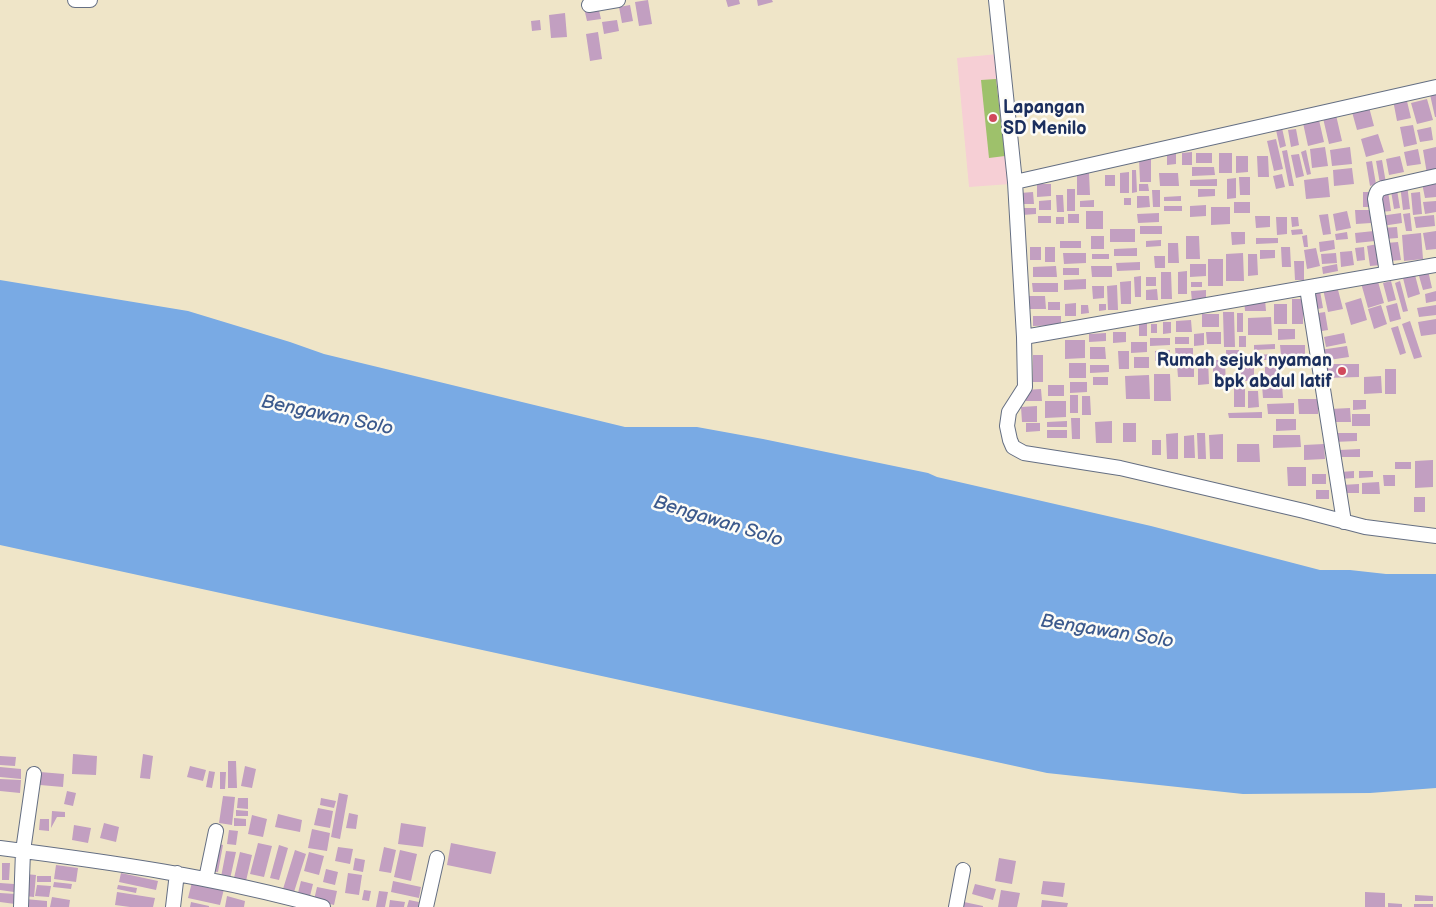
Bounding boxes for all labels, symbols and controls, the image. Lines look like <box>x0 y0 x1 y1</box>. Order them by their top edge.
place label: Lapangan SD Menilo <box>1003 97 1086 140</box>
marker: Lapangan SD Menilo <box>987 112 999 124</box>
place label: Rumah sejuk nyaman bpk abdul latif <box>1157 350 1332 392</box>
marker: Rumah sejuk nyaman bpk abdul latif <box>1336 365 1348 377</box>
water label: Bengawan Solo <box>259 391 395 441</box>
water label: Bengawan Solo <box>651 491 785 553</box>
water label: Bengawan Solo <box>1039 610 1175 654</box>

